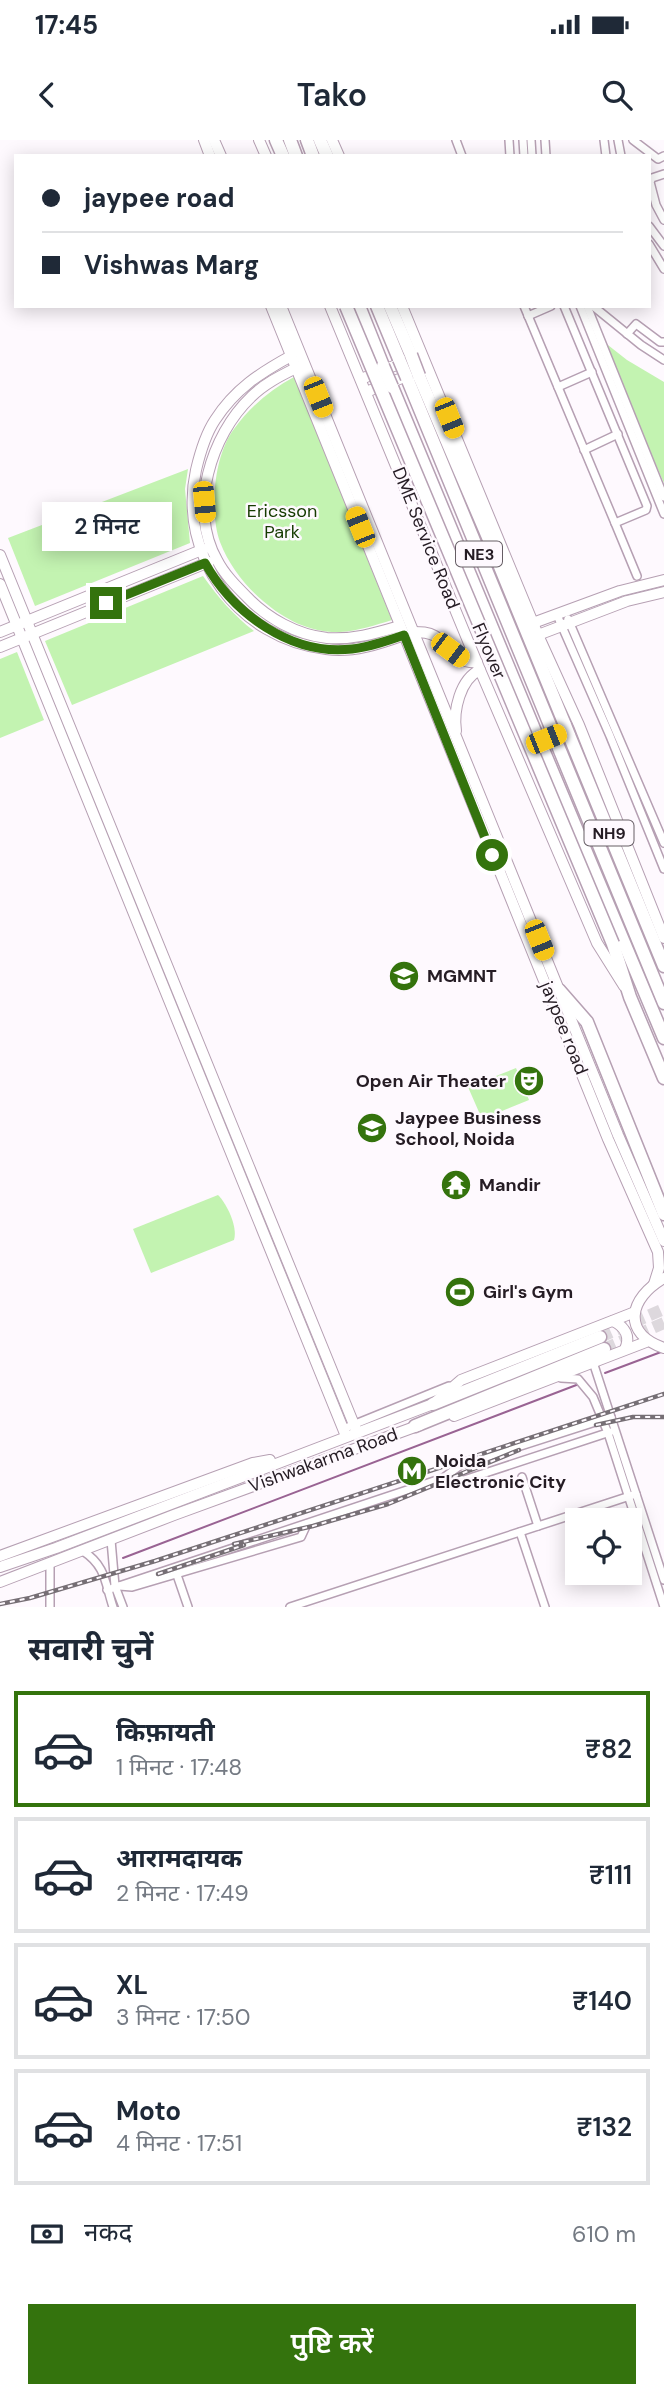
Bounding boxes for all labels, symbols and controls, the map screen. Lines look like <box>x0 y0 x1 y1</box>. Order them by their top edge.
text: 17:45 <box>35 8 98 42</box>
text: Tako <box>297 74 367 116</box>
icon: back <box>28 76 66 114</box>
icon: search <box>598 76 636 114</box>
text: jaypee road <box>84 181 235 215</box>
text: Vishwas Marg <box>84 248 259 282</box>
car <box>301 374 336 420</box>
car <box>432 395 467 441</box>
street label: DME Service Road <box>387 464 465 612</box>
car <box>192 480 217 524</box>
park label: Ericsson Park <box>247 499 317 544</box>
callout: 2 मिनट <box>41 502 171 550</box>
car <box>343 504 378 550</box>
text: 2 मिनट <box>74 511 140 541</box>
road number: NE3 <box>456 542 502 566</box>
route end <box>90 587 122 619</box>
street label: Flyover <box>466 619 512 683</box>
car <box>427 629 474 671</box>
car <box>523 721 570 757</box>
road number: NH9 <box>584 820 634 846</box>
route start <box>476 839 508 871</box>
car <box>522 917 557 963</box>
school or university icon: MGMNT <box>387 959 421 993</box>
place label: MGMNT <box>427 964 497 988</box>
street label: jaypee road <box>534 977 594 1078</box>
theatre icon: Open Air Theater <box>512 1064 546 1098</box>
place label: Open Air Theater <box>356 1069 506 1093</box>
place label: Jaypee Business School, Noida <box>395 1106 542 1151</box>
school or university icon: Jaypee Business School, Noida <box>355 1111 389 1145</box>
temple icon: Mandir <box>439 1168 473 1202</box>
place label: Mandir <box>479 1173 541 1197</box>
sports icon: Girl's Gym <box>443 1275 477 1309</box>
place label: Girl's Gym <box>483 1280 573 1304</box>
street label: Vishwakarma Road <box>245 1422 401 1498</box>
place label: Noida Electronic City <box>435 1449 566 1494</box>
metro station icon: Noida Electronic City <box>395 1454 429 1488</box>
map controls <box>565 1508 642 1585</box>
button: locate <box>565 1508 642 1585</box>
text: सवारी चुनें <box>28 1628 153 1670</box>
text: किफ़ायती <box>116 1715 215 1749</box>
icon: car <box>32 1718 95 1781</box>
text: ₹82 <box>585 1732 632 1766</box>
text: 1 मिनट · 17:48 <box>116 1752 242 1782</box>
text: आरामदायक <box>116 1841 242 1875</box>
icon: car <box>32 1844 95 1907</box>
text: ₹111 <box>589 1858 632 1892</box>
text: 2 मिनट · 17:49 <box>116 1878 249 1908</box>
text: XL <box>116 1968 148 2002</box>
icon: car <box>32 1970 95 2033</box>
text: ₹140 <box>572 1984 632 2018</box>
text: 3 मिनट · 17:50 <box>116 2002 250 2032</box>
text: Moto <box>116 2094 181 2128</box>
icon: car <box>32 2096 95 2159</box>
text: ₹132 <box>576 2110 632 2144</box>
text: 4 मिनट · 17:51 <box>116 2128 242 2158</box>
icon: cash <box>28 2215 66 2253</box>
text: नकद <box>84 2215 132 2249</box>
text: 610 m <box>572 2219 636 2249</box>
button: पुष्टि करें <box>28 2304 636 2384</box>

